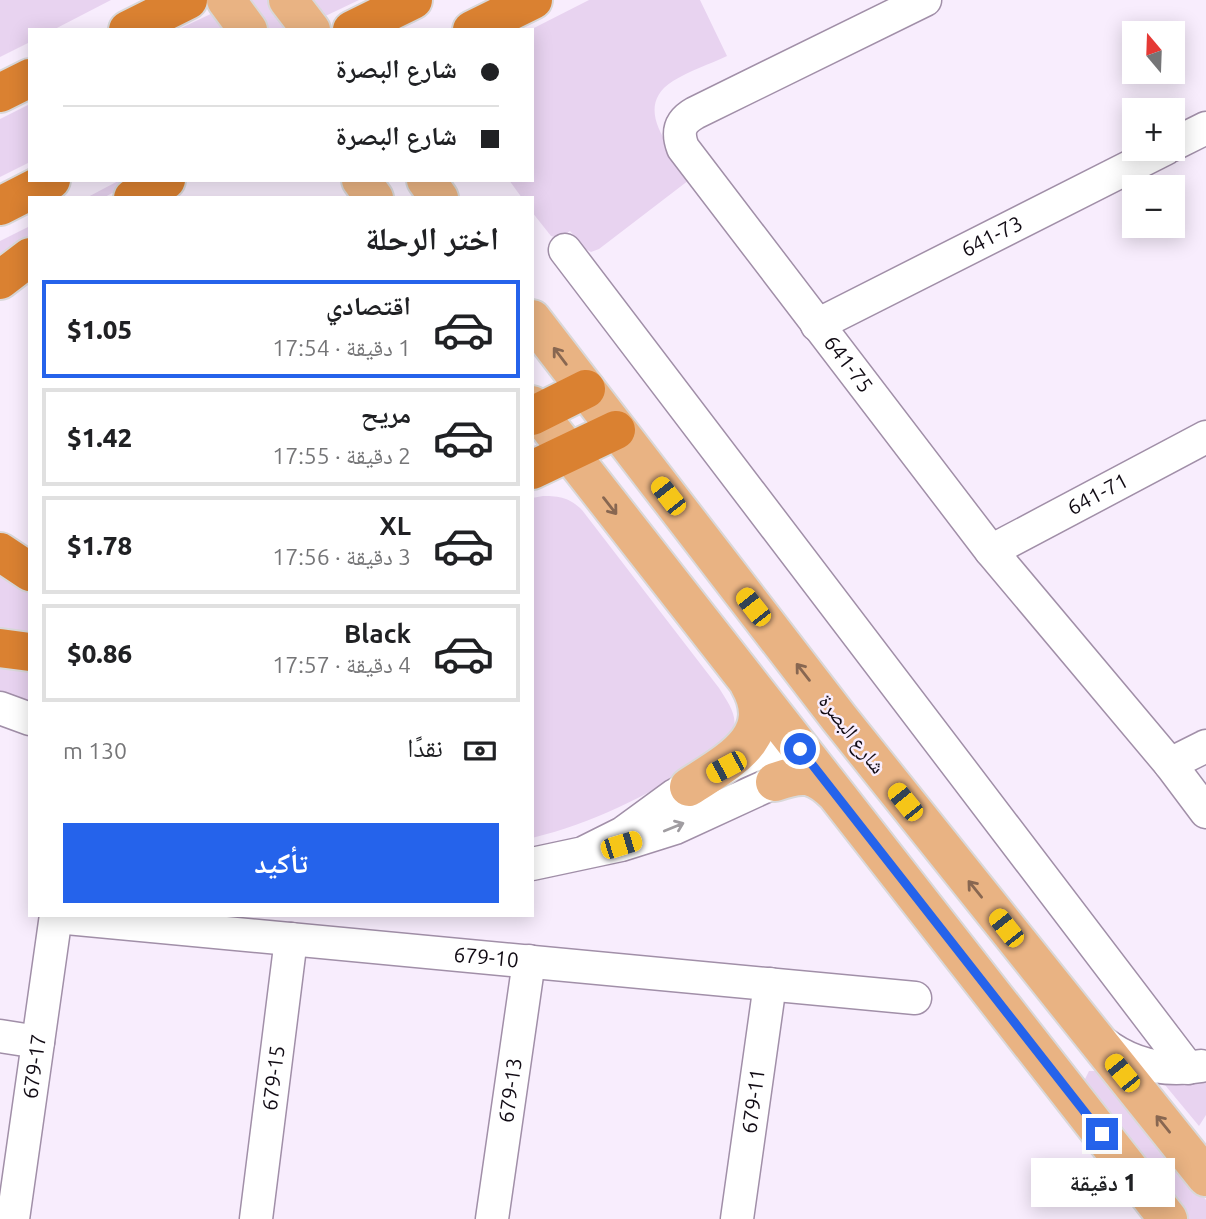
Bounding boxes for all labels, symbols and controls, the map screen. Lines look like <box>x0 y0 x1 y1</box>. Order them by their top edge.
north arrow <box>1122 21 1185 84</box>
map controls <box>1122 21 1185 238</box>
text: شارع البصرة <box>336 54 457 83</box>
button: + <box>1122 98 1185 161</box>
text: شارع البصرة <box>336 121 457 150</box>
button: − <box>1122 175 1185 238</box>
street label: 641-73 <box>957 210 1026 261</box>
text: اختر الرحلة <box>365 220 499 256</box>
text: اقتصادي <box>326 291 411 320</box>
icon: car <box>432 298 495 361</box>
text: $1.05 <box>67 315 132 344</box>
street label: 641-75 <box>820 330 878 397</box>
text: 1 دقيقة · 17:54 <box>272 335 411 360</box>
one-way arrow <box>553 347 568 365</box>
text: مريح <box>361 399 411 428</box>
icon: car <box>432 406 495 469</box>
text: $1.42 <box>67 423 132 452</box>
text: 2 دقيقة · 17:55 <box>272 443 411 468</box>
street label: 641-71 <box>1063 468 1132 519</box>
car <box>647 473 690 519</box>
one-way arrow <box>603 497 618 515</box>
text: XL <box>380 511 411 540</box>
icon: car <box>432 514 495 577</box>
text: $1.78 <box>67 531 132 560</box>
text: 3 دقيقة · 17:56 <box>272 544 411 569</box>
car <box>732 584 775 630</box>
text: Black <box>344 619 411 648</box>
icon: car <box>432 622 495 685</box>
text: $0.86 <box>67 639 132 668</box>
text: 4 دقيقة · 17:57 <box>272 652 411 677</box>
one-way arrow <box>796 664 811 682</box>
street label: شارع البصرة <box>813 689 891 779</box>
icon: cash <box>461 732 499 770</box>
text: نقدًا <box>407 733 443 762</box>
route start <box>784 733 816 765</box>
text: 130 m <box>63 738 127 763</box>
car <box>703 748 750 786</box>
car <box>884 779 927 825</box>
one-way arrow <box>663 820 685 833</box>
button: تأكيد <box>63 823 499 903</box>
car <box>598 829 645 861</box>
one-way arrow <box>968 880 983 899</box>
car <box>985 905 1028 951</box>
street label: 679-10 <box>453 942 520 972</box>
street label: 679-17 <box>17 1032 50 1100</box>
street label: 679-15 <box>257 1044 289 1112</box>
car <box>1101 1050 1144 1096</box>
street label: 679-13 <box>493 1056 526 1124</box>
street label: 679-11 <box>736 1067 769 1135</box>
one-way arrow <box>1155 1115 1171 1133</box>
route end <box>1086 1118 1118 1150</box>
callout: 1 دقيقة <box>1030 1158 1174 1208</box>
text: 1 دقيقة <box>1070 1170 1136 1195</box>

